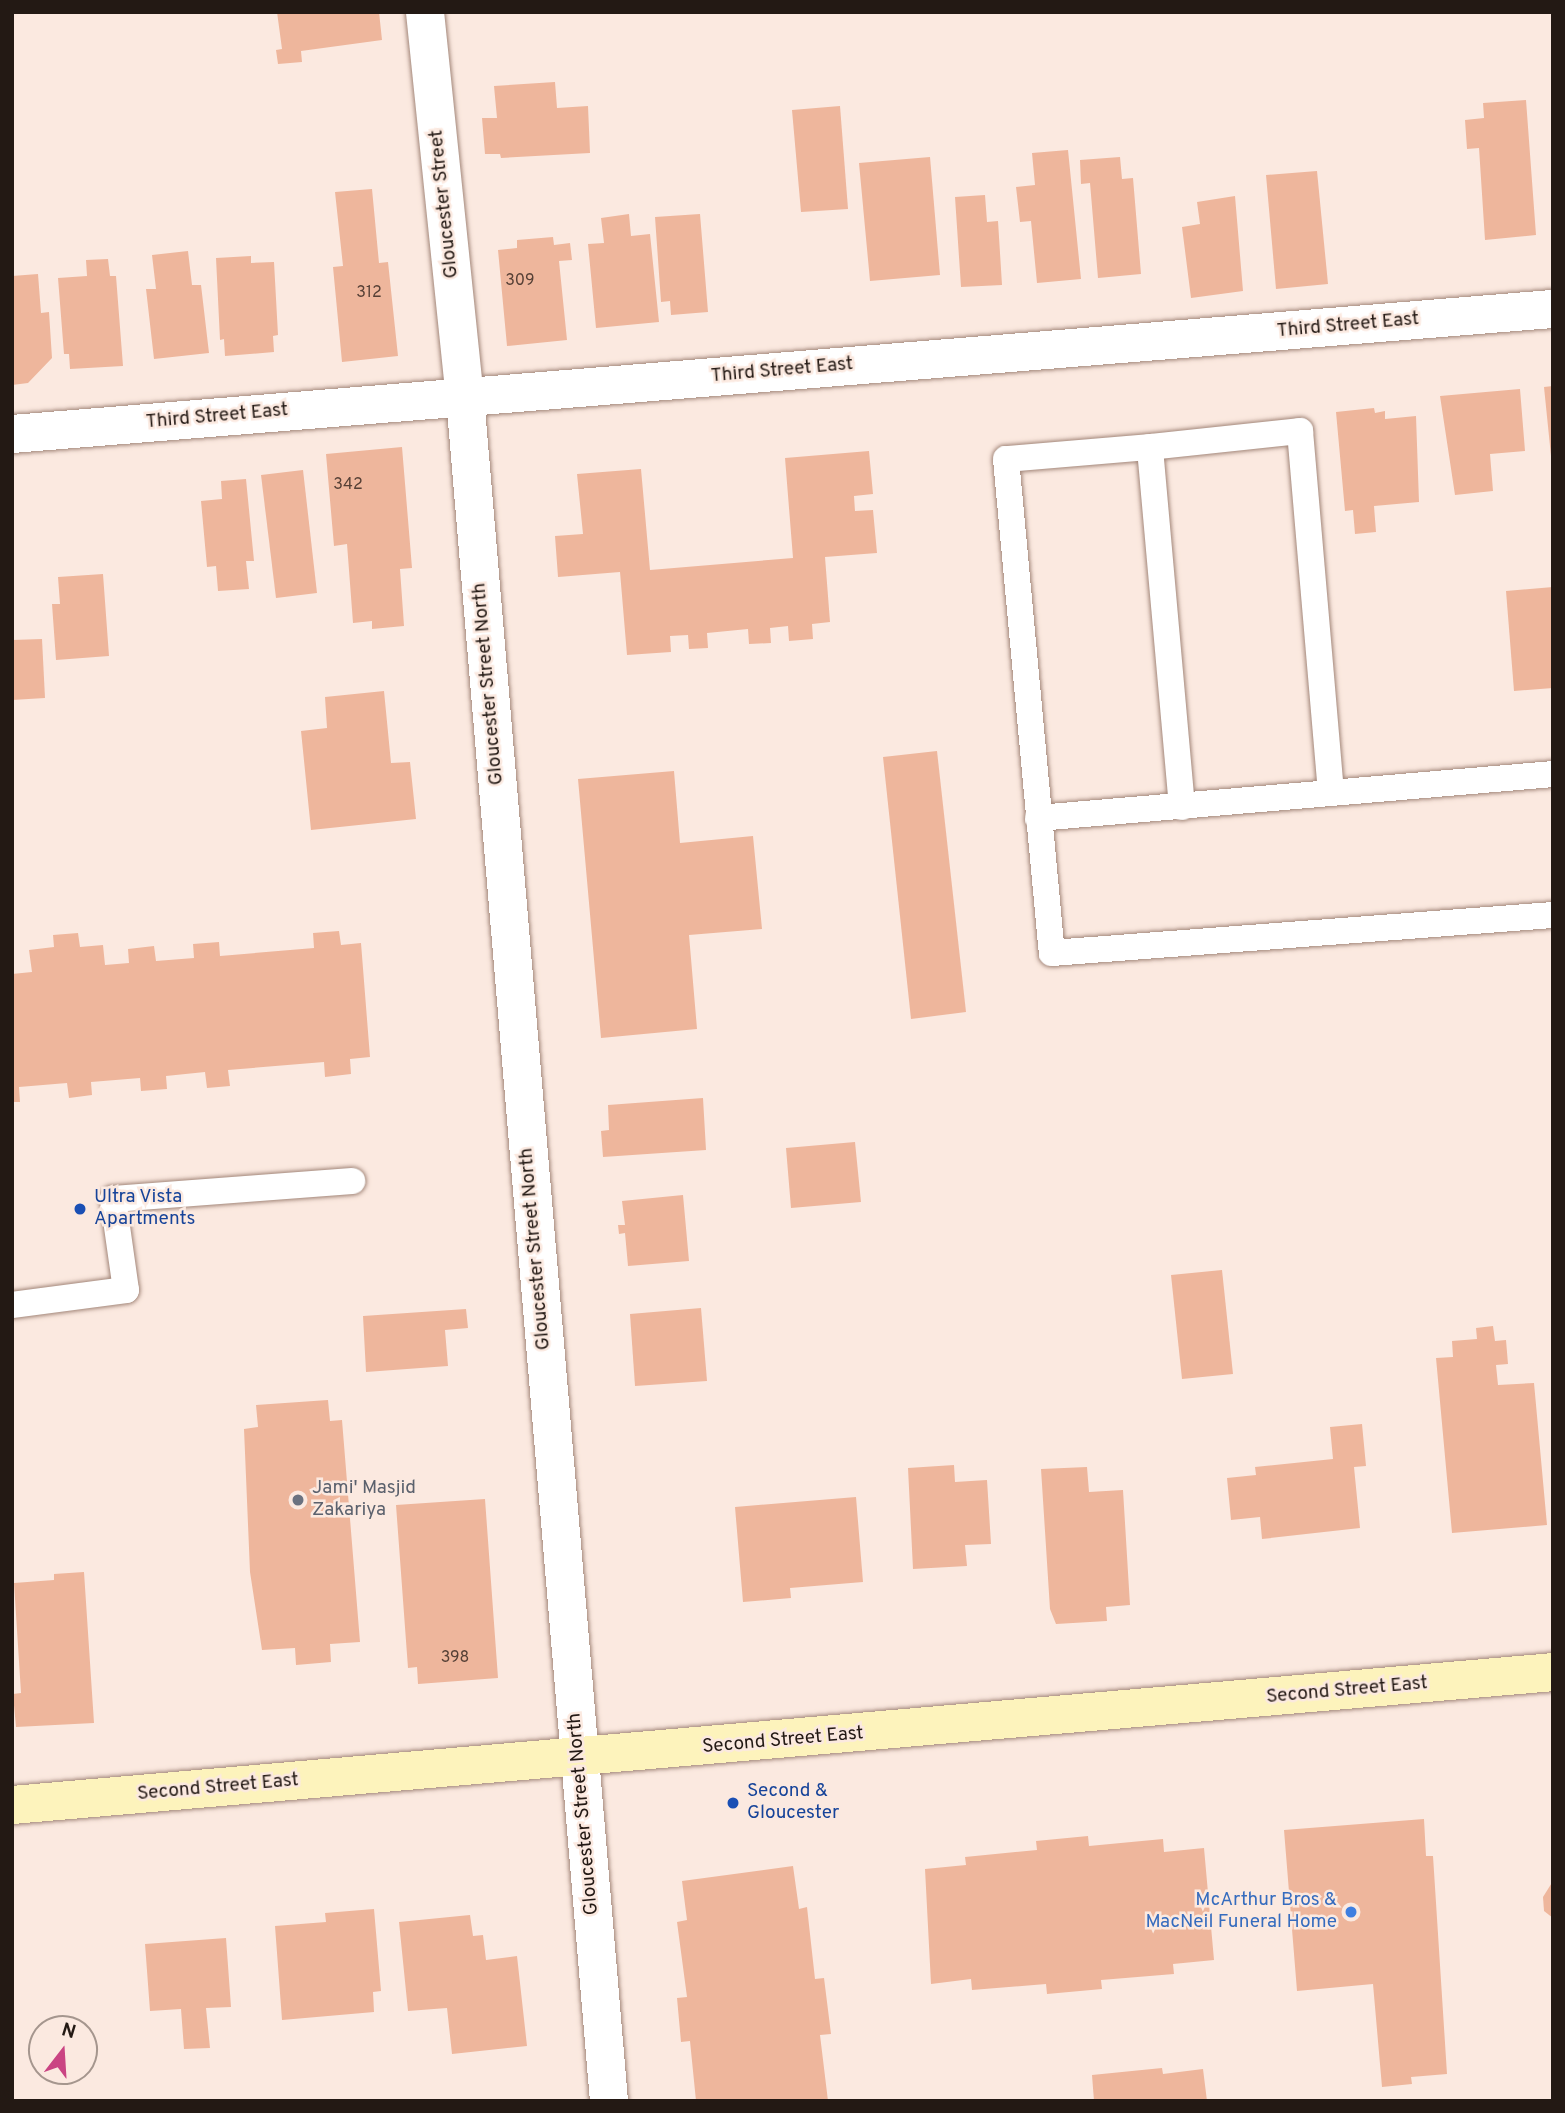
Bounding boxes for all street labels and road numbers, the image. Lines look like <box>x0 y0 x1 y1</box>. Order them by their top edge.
street label: Gloucester Street <box>426 129 464 279</box>
street label: Third Street East <box>1276 308 1420 344</box>
street label: Third Street East <box>710 353 854 389</box>
street label: Third Street East <box>145 399 289 435</box>
street label: Gloucester Street North <box>469 582 509 786</box>
street label: Gloucester Street North <box>516 1147 556 1351</box>
street label: Second Street East <box>1265 1673 1429 1709</box>
street label: Gloucester Street North <box>564 1712 604 1916</box>
street label: Second Street East <box>701 1723 865 1759</box>
street label: Second Street East <box>136 1770 300 1806</box>

